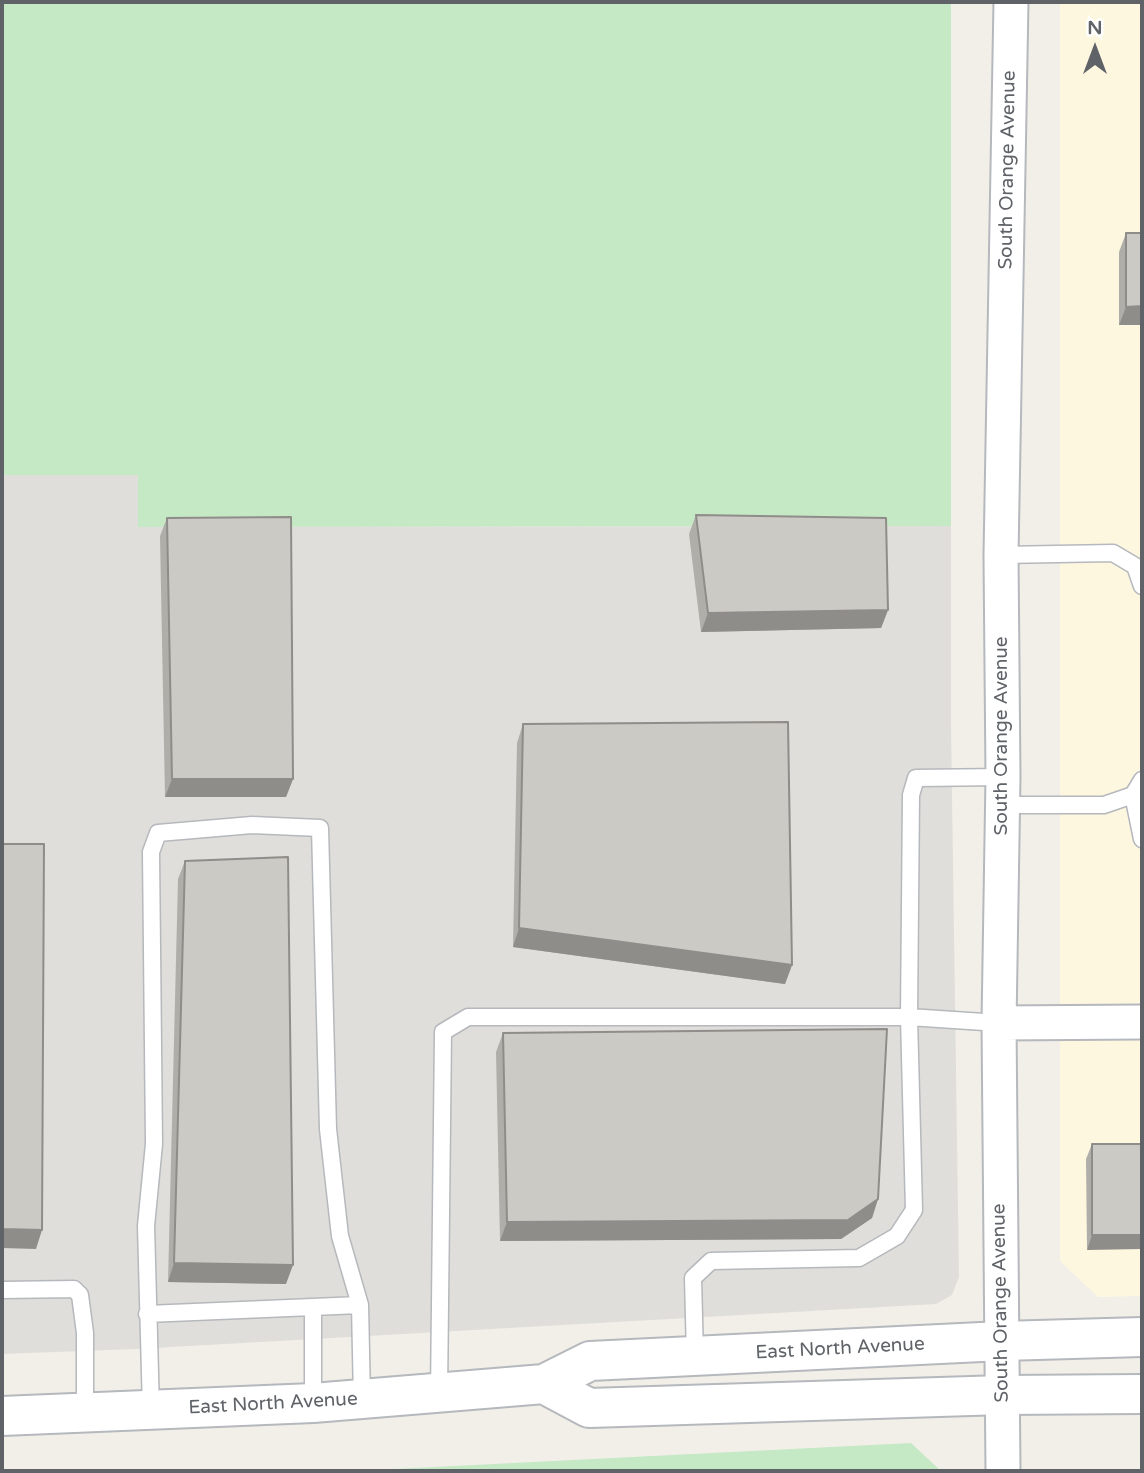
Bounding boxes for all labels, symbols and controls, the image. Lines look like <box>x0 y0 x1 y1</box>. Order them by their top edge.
north arrow <box>1060 14 1130 84</box>
text: N <box>1087 17 1103 39</box>
street label: South Orange Avenue <box>995 70 1021 270</box>
street label: South Orange Avenue <box>991 636 1013 836</box>
street label: South Orange Avenue <box>988 1203 1014 1403</box>
street label: East North Avenue <box>755 1333 925 1365</box>
street label: East North Avenue <box>188 1388 358 1420</box>

